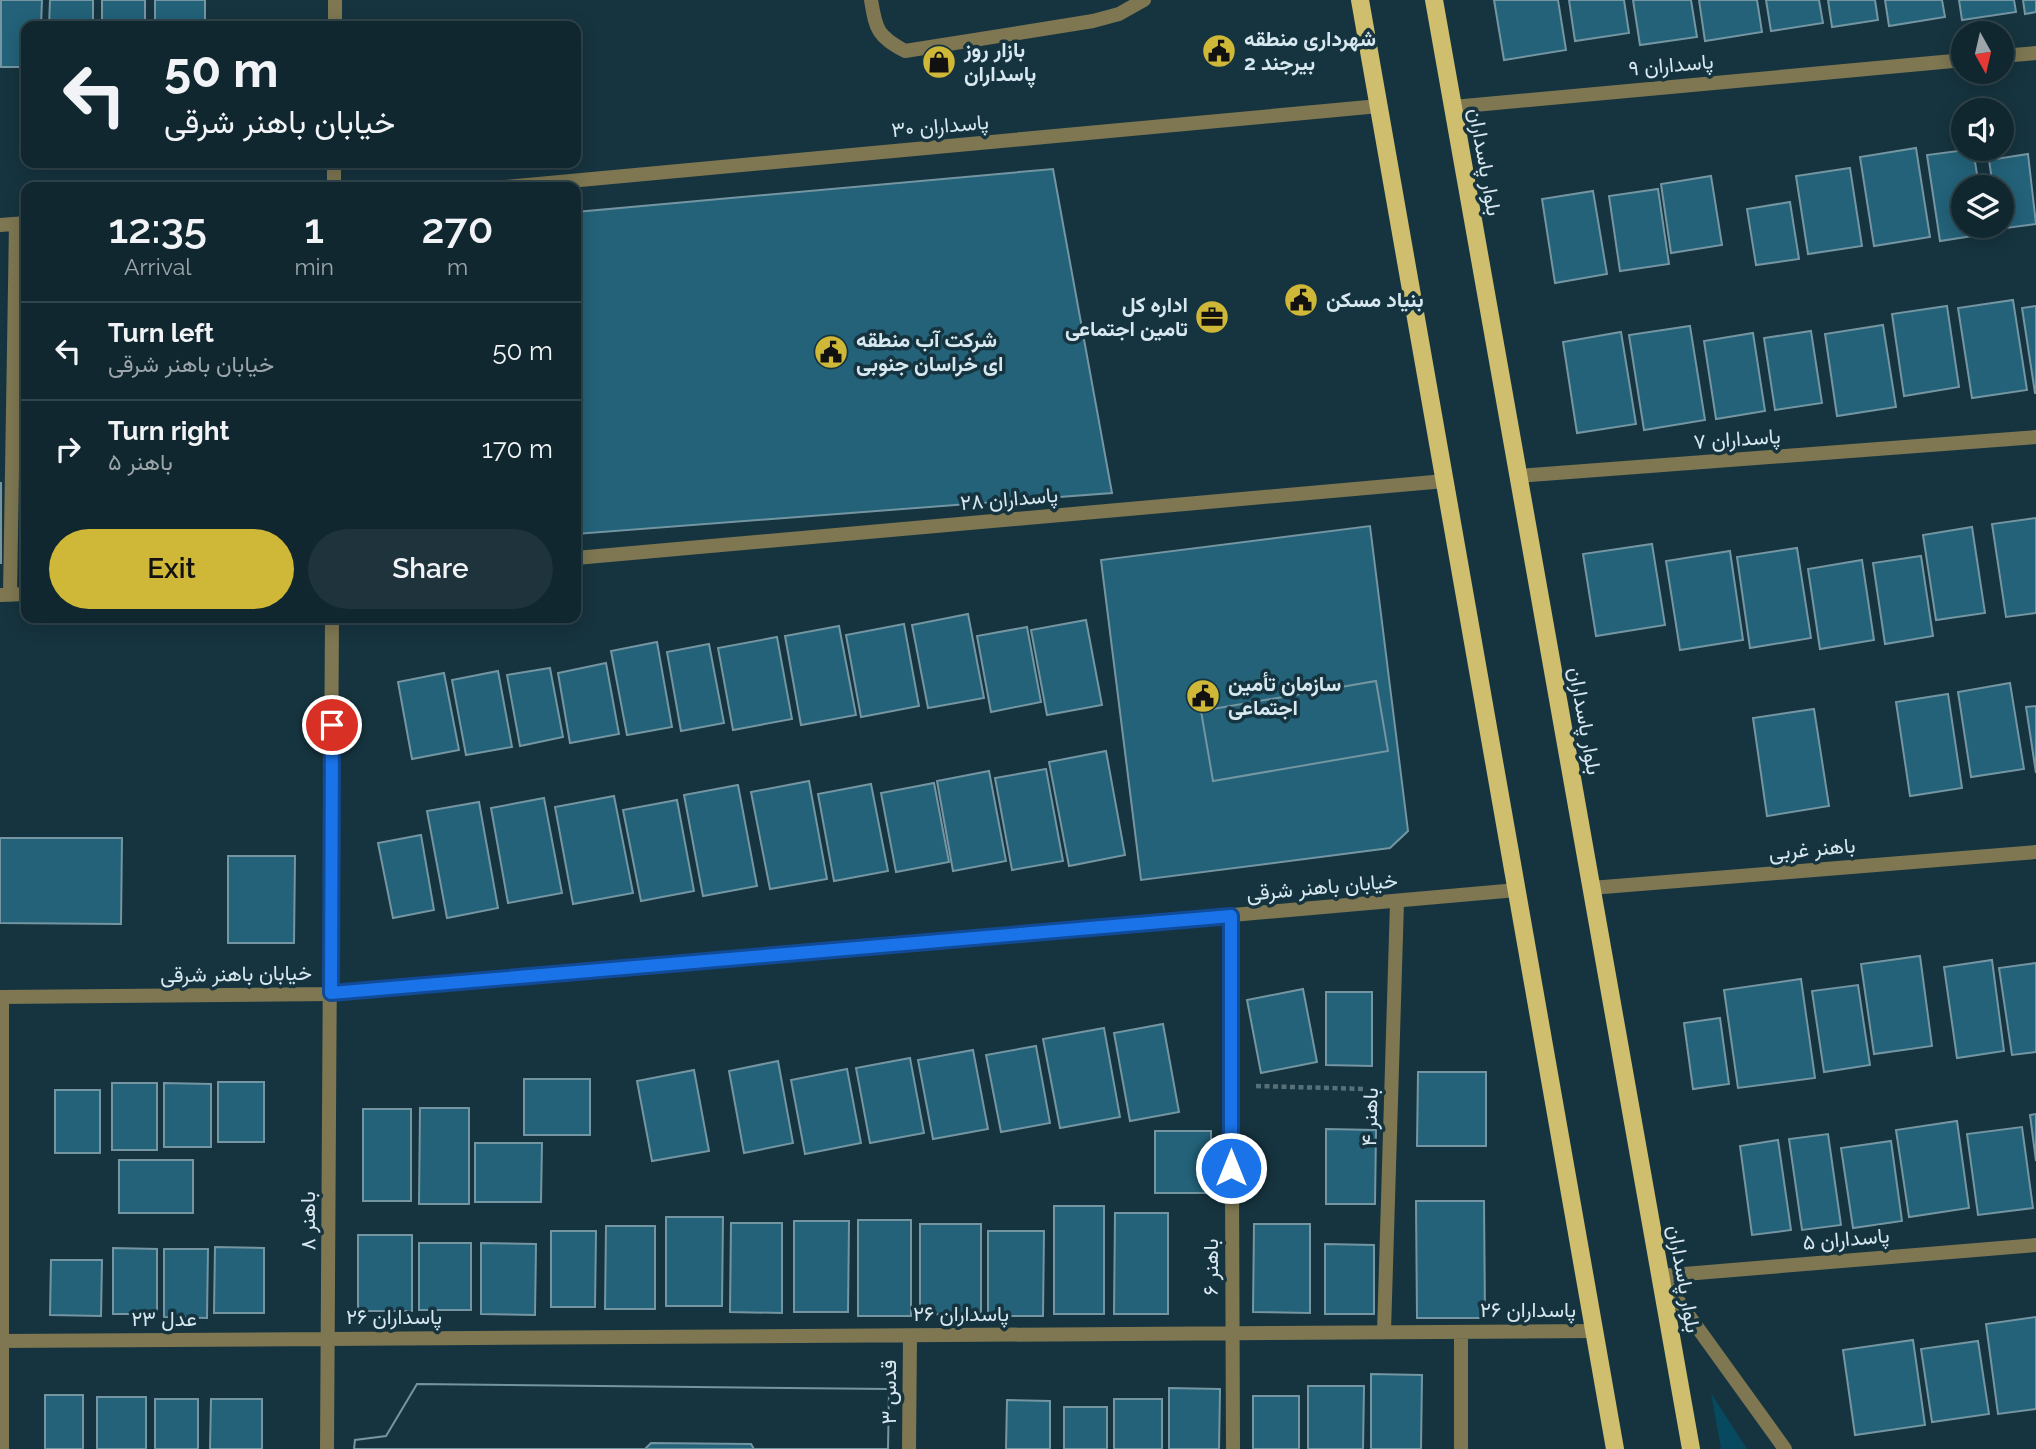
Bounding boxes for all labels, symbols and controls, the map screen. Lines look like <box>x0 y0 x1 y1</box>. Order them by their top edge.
north arrow <box>1951 21 2014 84</box>
map controls <box>1951 21 2014 238</box>
place label: شهرداری منطقه 2 بیرجند <box>1244 26 1376 76</box>
public building icon: شهرداری منطقه 2 بیرجند <box>1200 32 1238 70</box>
place label: بازار روز پاسداران <box>963 37 1036 88</box>
text: 50 m <box>164 41 279 98</box>
shop icon: بازار روز پاسداران <box>920 43 958 81</box>
street label: پاسداران ۹ <box>1628 48 1715 83</box>
icon: left <box>49 49 140 140</box>
button: sound <box>1951 98 2014 161</box>
text: خیابان باهنر شرقی <box>164 103 395 140</box>
street label: بلوار پاسداران <box>1462 106 1507 218</box>
street label: پاسداران ۳۰ <box>890 109 990 144</box>
button: layers <box>1951 175 2014 238</box>
text: 12:35 <box>109 204 207 253</box>
text: 1 <box>304 204 324 253</box>
text: 270 <box>422 204 493 253</box>
text: Arrival <box>124 253 191 280</box>
text: min <box>294 253 334 280</box>
text: m <box>447 253 468 280</box>
public building icon: بنیاد مسکن <box>1282 281 1320 319</box>
place label: بنیاد مسکن <box>1326 287 1424 312</box>
place label: اداره کل تامین اجتماعی <box>1065 292 1188 341</box>
office icon: اداره کل تامین اجتماعی <box>1193 298 1231 336</box>
text: Turn left <box>108 318 214 348</box>
place label: شرکت آب منطقه ای خراسان جنوبی <box>856 327 1003 377</box>
icon: left <box>49 332 87 370</box>
public building icon: شرکت آب منطقه ای خراسان جنوبی <box>812 333 850 371</box>
text: 50 m <box>492 336 553 366</box>
text: خیابان باهنر شرقی <box>108 350 274 377</box>
text: Turn right <box>108 416 229 446</box>
street label: پاسداران ۷ <box>1693 423 1781 456</box>
icon: right <box>49 430 87 468</box>
text: 170 m <box>482 434 553 464</box>
text: باهنر ۵ <box>108 448 173 475</box>
street label: پاسداران ۲۸ <box>959 482 1059 517</box>
button: Exit <box>49 529 294 609</box>
button: Share <box>308 529 553 609</box>
street label: بلوار پاسداران <box>1562 665 1607 777</box>
place label: سازمان تأمین اجتماعی <box>1228 671 1341 720</box>
public building icon: سازمان تأمین اجتماعی <box>1184 677 1222 715</box>
pin <box>302 695 362 755</box>
icon: arrive <box>313 706 351 744</box>
street label: باهنر غربی <box>1767 832 1857 866</box>
street label: خیابان باهنر شرقی <box>1245 867 1399 907</box>
street label: خیابان باهنر شرقی <box>160 960 312 988</box>
street label: باهنر ۴ <box>1356 1087 1384 1147</box>
position arrow <box>1194 1131 1268 1205</box>
street label: باهنر ۸ <box>295 1191 321 1251</box>
street label: پاسداران ۵ <box>1801 1222 1891 1257</box>
street label: بلوار پاسداران <box>1661 1223 1706 1335</box>
street label: باهنر ۶ <box>1198 1238 1224 1296</box>
street label: پاسداران ۲۶ <box>1480 1297 1576 1324</box>
street label: پاسداران ۲۶ <box>913 1301 1009 1328</box>
street label: پاسداران ۲۶ <box>346 1304 442 1331</box>
street label: عدل ۲۳ <box>131 1306 197 1331</box>
street label: قدس ۳ <box>876 1360 901 1424</box>

